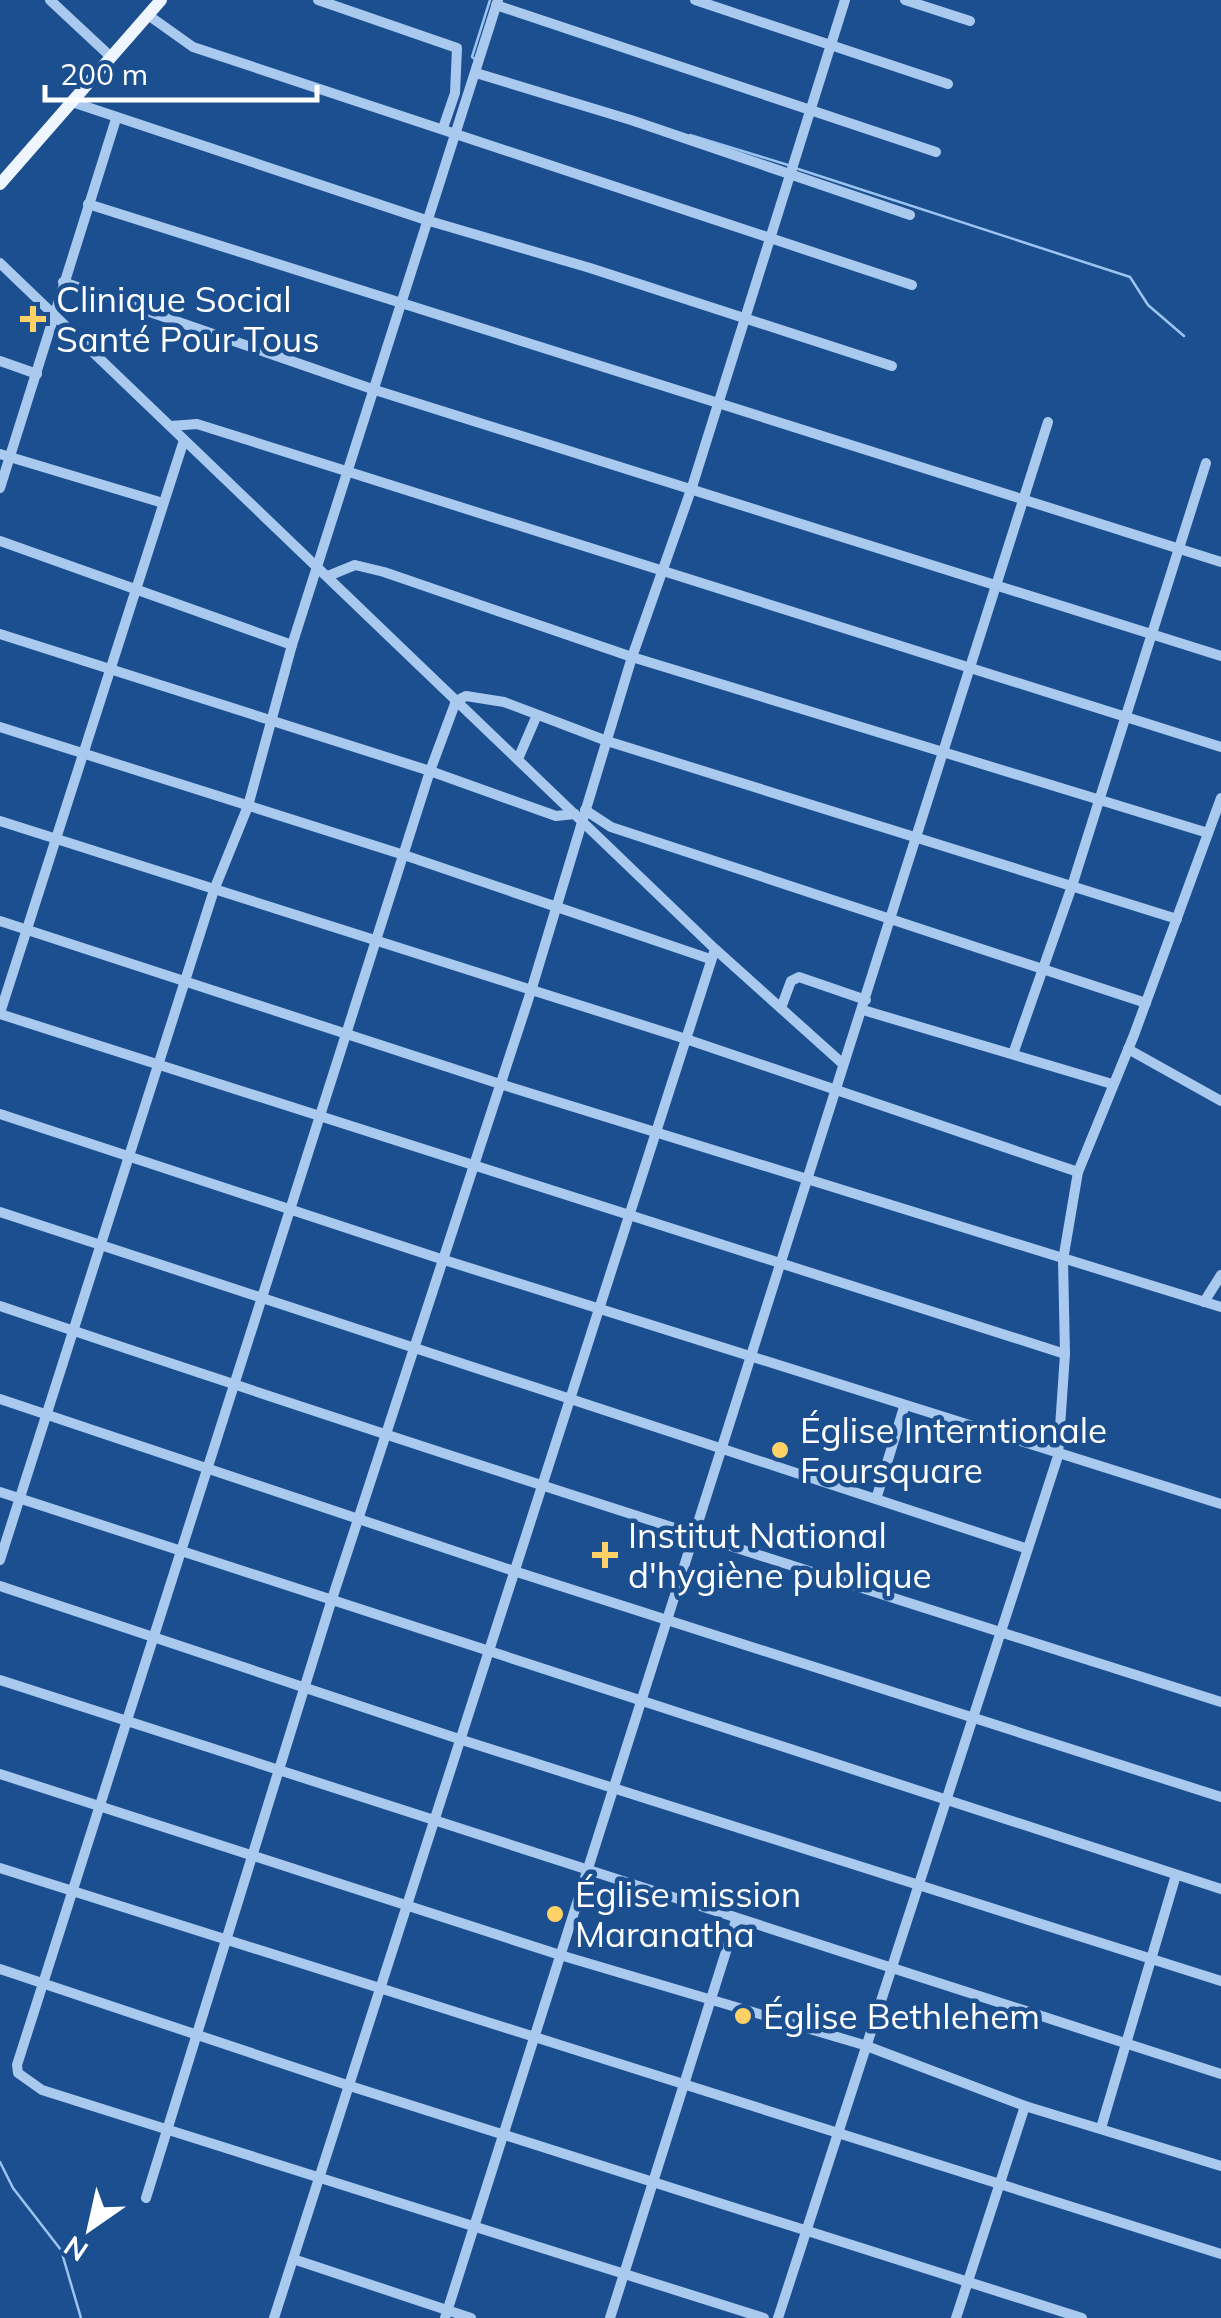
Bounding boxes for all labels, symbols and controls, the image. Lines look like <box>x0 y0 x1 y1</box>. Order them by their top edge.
scale bar <box>45 40 318 102</box>
text: 200 m <box>60 55 148 93</box>
place label: Clinique Social Santé Pour Tous <box>56 277 320 361</box>
marker: Clinique Social Santé Pour Tous <box>20 306 46 332</box>
place label: Église Interntionale Foursquare <box>800 1408 1107 1492</box>
marker: Église Interntionale Foursquare <box>769 1439 791 1461</box>
place label: Institut National d'hygiène publique <box>628 1513 932 1597</box>
marker: Institut National d'hygiène publique <box>592 1542 618 1568</box>
place label: Église mission Maranatha <box>575 1872 801 1956</box>
marker: Église mission Maranatha <box>544 1903 566 1925</box>
place label: Église Bethlehem <box>763 1994 1040 2038</box>
marker: Église Bethlehem <box>732 2005 754 2027</box>
north arrow <box>40 2178 140 2278</box>
text: N <box>57 2229 94 2270</box>

